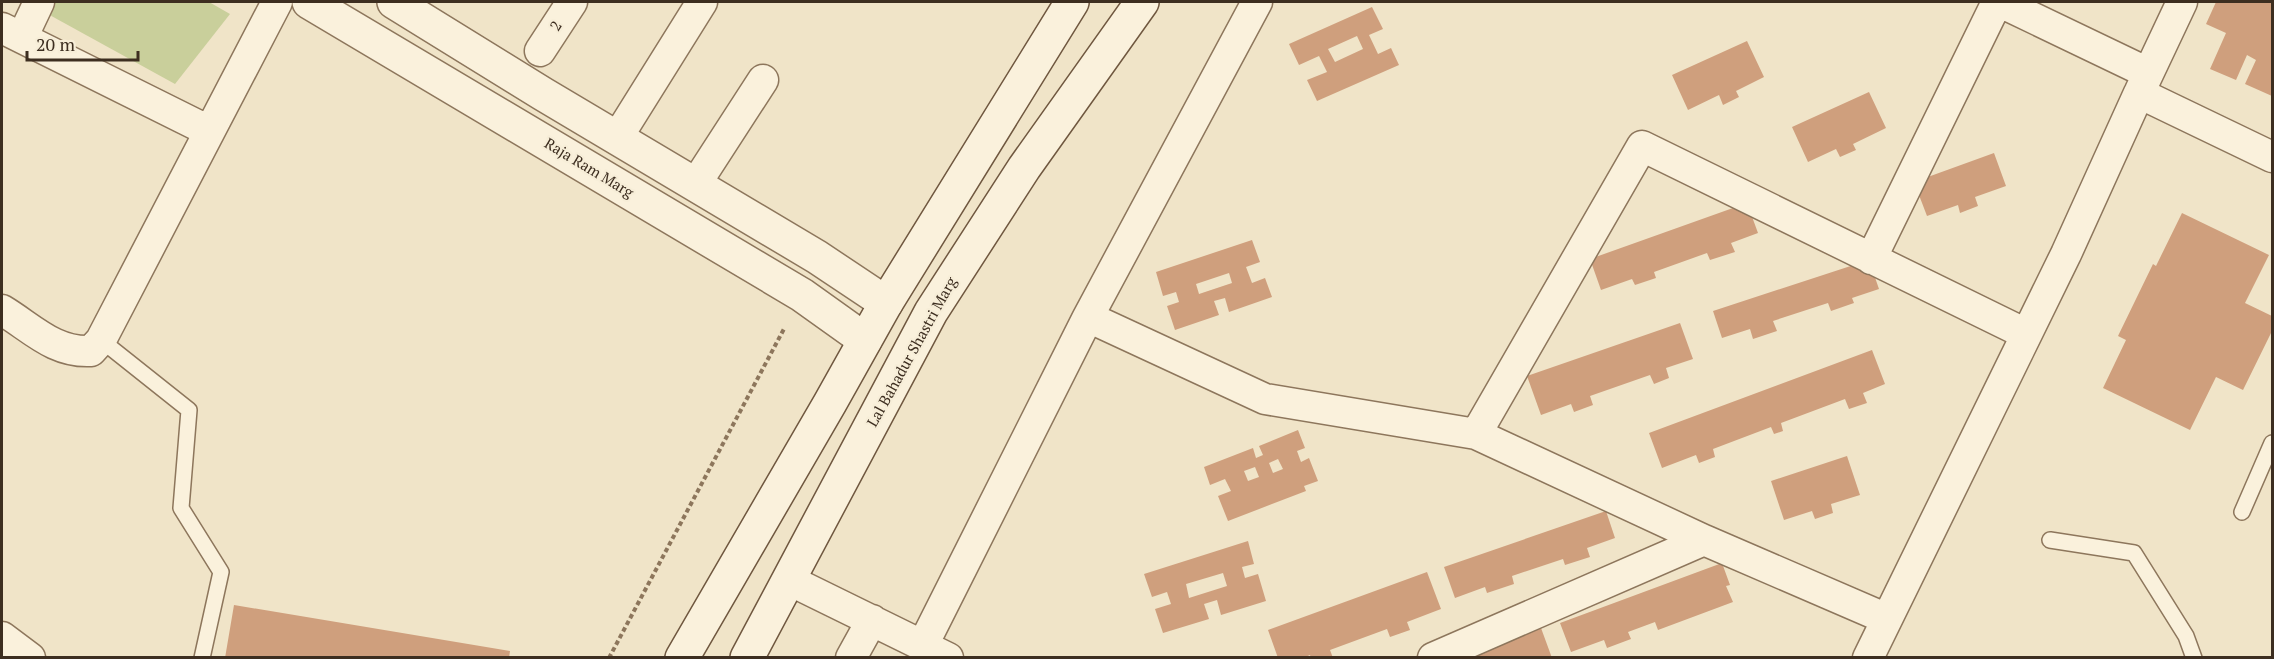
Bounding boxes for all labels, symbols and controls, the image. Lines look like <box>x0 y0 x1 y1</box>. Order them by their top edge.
street label: 2 <box>545 17 566 34</box>
scale bar <box>27 24 138 62</box>
text: 20 m <box>36 32 76 56</box>
street label: Raja Ram Marg <box>541 133 639 202</box>
street label: Lal Bahadur Shastri Marg <box>862 272 961 430</box>

